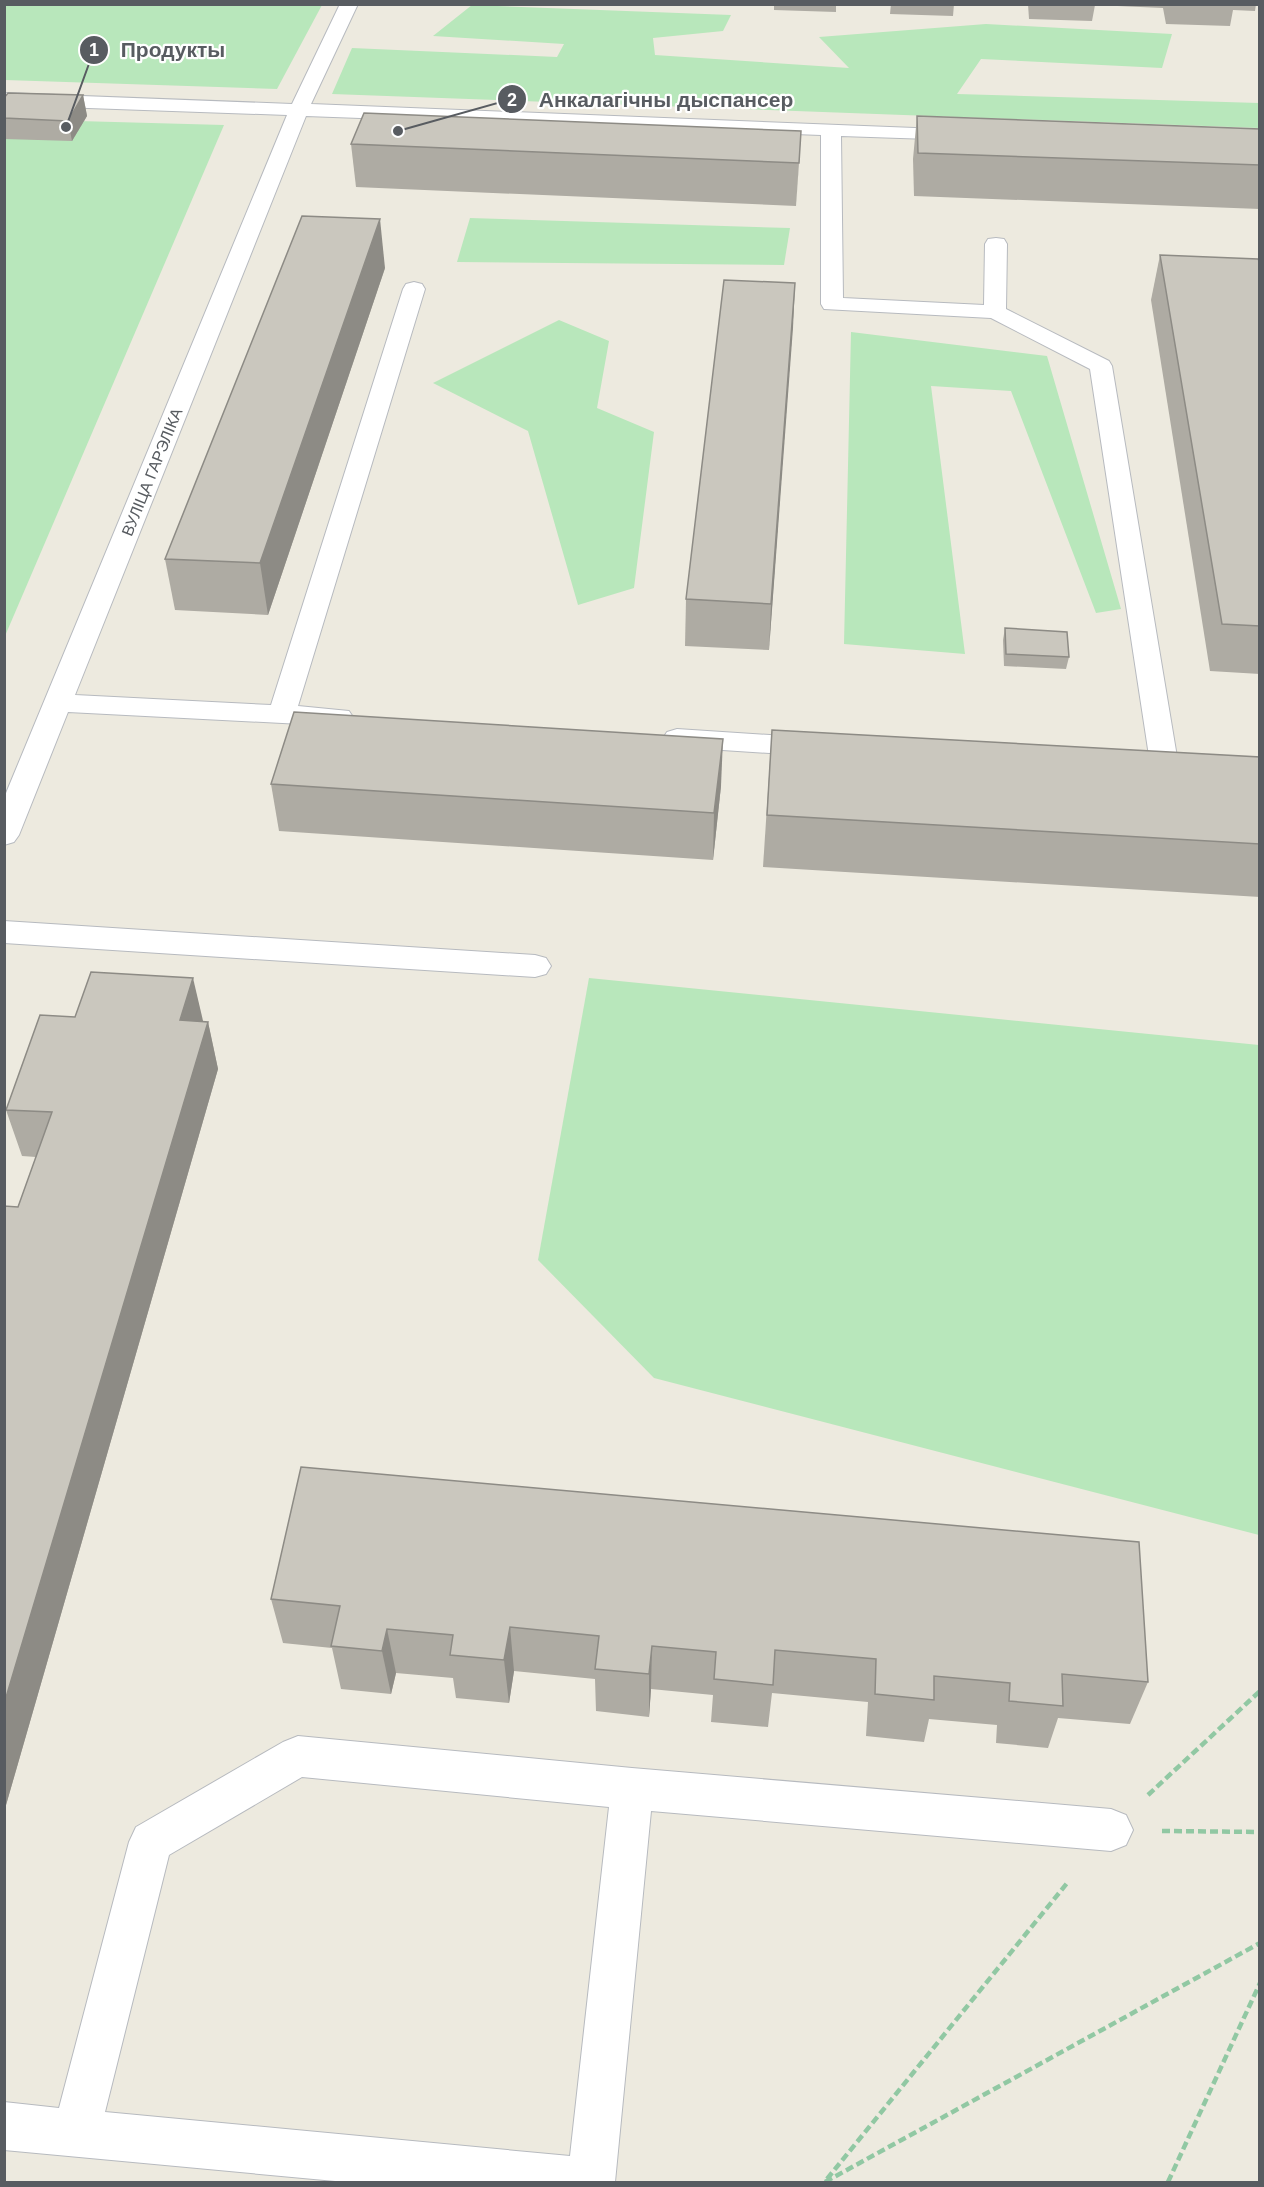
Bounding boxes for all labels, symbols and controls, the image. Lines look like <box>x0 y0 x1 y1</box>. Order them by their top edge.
callout: Продукты <box>79 30 238 69</box>
text: Продукты <box>121 38 225 61</box>
text: 1 <box>89 40 99 60</box>
callout: Анкалагічны дыспансер <box>497 80 805 119</box>
text: Анкалагічны дыспансер <box>539 88 793 111</box>
text: 2 <box>507 90 517 110</box>
street label: ВУЛІЦА ГАРЭЛІКА <box>119 405 186 538</box>

